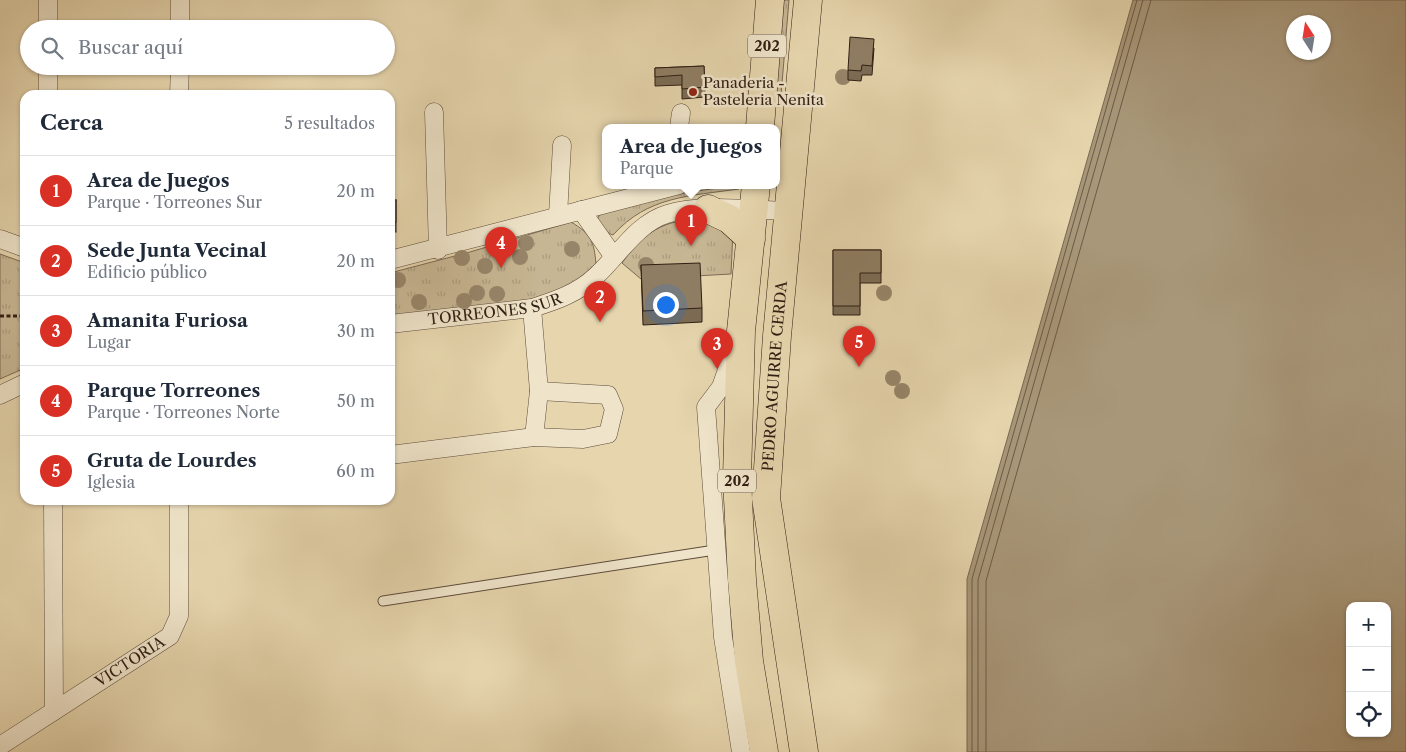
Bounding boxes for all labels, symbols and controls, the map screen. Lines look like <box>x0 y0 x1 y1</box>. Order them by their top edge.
north arrow <box>1286 15 1331 60</box>
search box <box>20 20 395 75</box>
icon: search <box>38 34 66 62</box>
road number: 202 <box>748 34 786 58</box>
text: Buscar aquí <box>78 36 183 59</box>
place label: Panaderia - Pasteleria Nenita <box>703 73 824 109</box>
marker: Panaderia - Pasteleria Nenita <box>687 86 699 98</box>
text: Cerca <box>40 110 103 135</box>
text: 5 resultados <box>284 113 375 133</box>
popup <box>602 124 780 189</box>
text: Area de Juegos <box>620 135 762 158</box>
text: Parque <box>620 158 674 178</box>
text: Area de Juegos <box>87 169 229 192</box>
text: 1 <box>52 181 60 201</box>
text: 20 m <box>336 181 375 201</box>
text: Parque · Torreones Sur <box>87 192 262 212</box>
pin: 1 <box>675 205 707 246</box>
pin: 4 <box>485 227 517 268</box>
text: Sede Junta Vecinal <box>87 239 267 262</box>
text: 2 <box>51 251 61 271</box>
text: 20 m <box>336 251 375 271</box>
text: Edificio público <box>87 262 207 282</box>
street label: PEDRO AGUIRRE CERDA <box>758 279 791 472</box>
pin: 2 <box>584 281 616 322</box>
street label: TORREONES SUR <box>427 288 565 329</box>
your location <box>653 292 679 318</box>
text: Amanita Furiosa <box>87 309 248 332</box>
text: 3 <box>51 321 61 341</box>
text: 30 m <box>337 321 375 341</box>
pin: 5 <box>843 326 875 367</box>
pin: 3 <box>701 328 733 369</box>
text: Lugar <box>87 332 131 352</box>
text: Parque Torreones <box>87 379 260 402</box>
text: 4 <box>51 391 61 411</box>
text: 50 m <box>337 391 375 411</box>
text: Parque · Torreones Norte <box>87 402 280 422</box>
text: Gruta de Lourdes <box>87 449 257 472</box>
text: 5 <box>52 461 60 481</box>
text: 60 m <box>336 461 375 481</box>
road number: 202 <box>718 470 756 492</box>
text: Iglesia <box>87 472 135 492</box>
map controls <box>1346 602 1391 737</box>
button: + <box>1346 602 1391 647</box>
street label: VICTORIA <box>91 631 169 691</box>
button: − <box>1346 647 1391 692</box>
button: locate <box>1346 692 1391 737</box>

